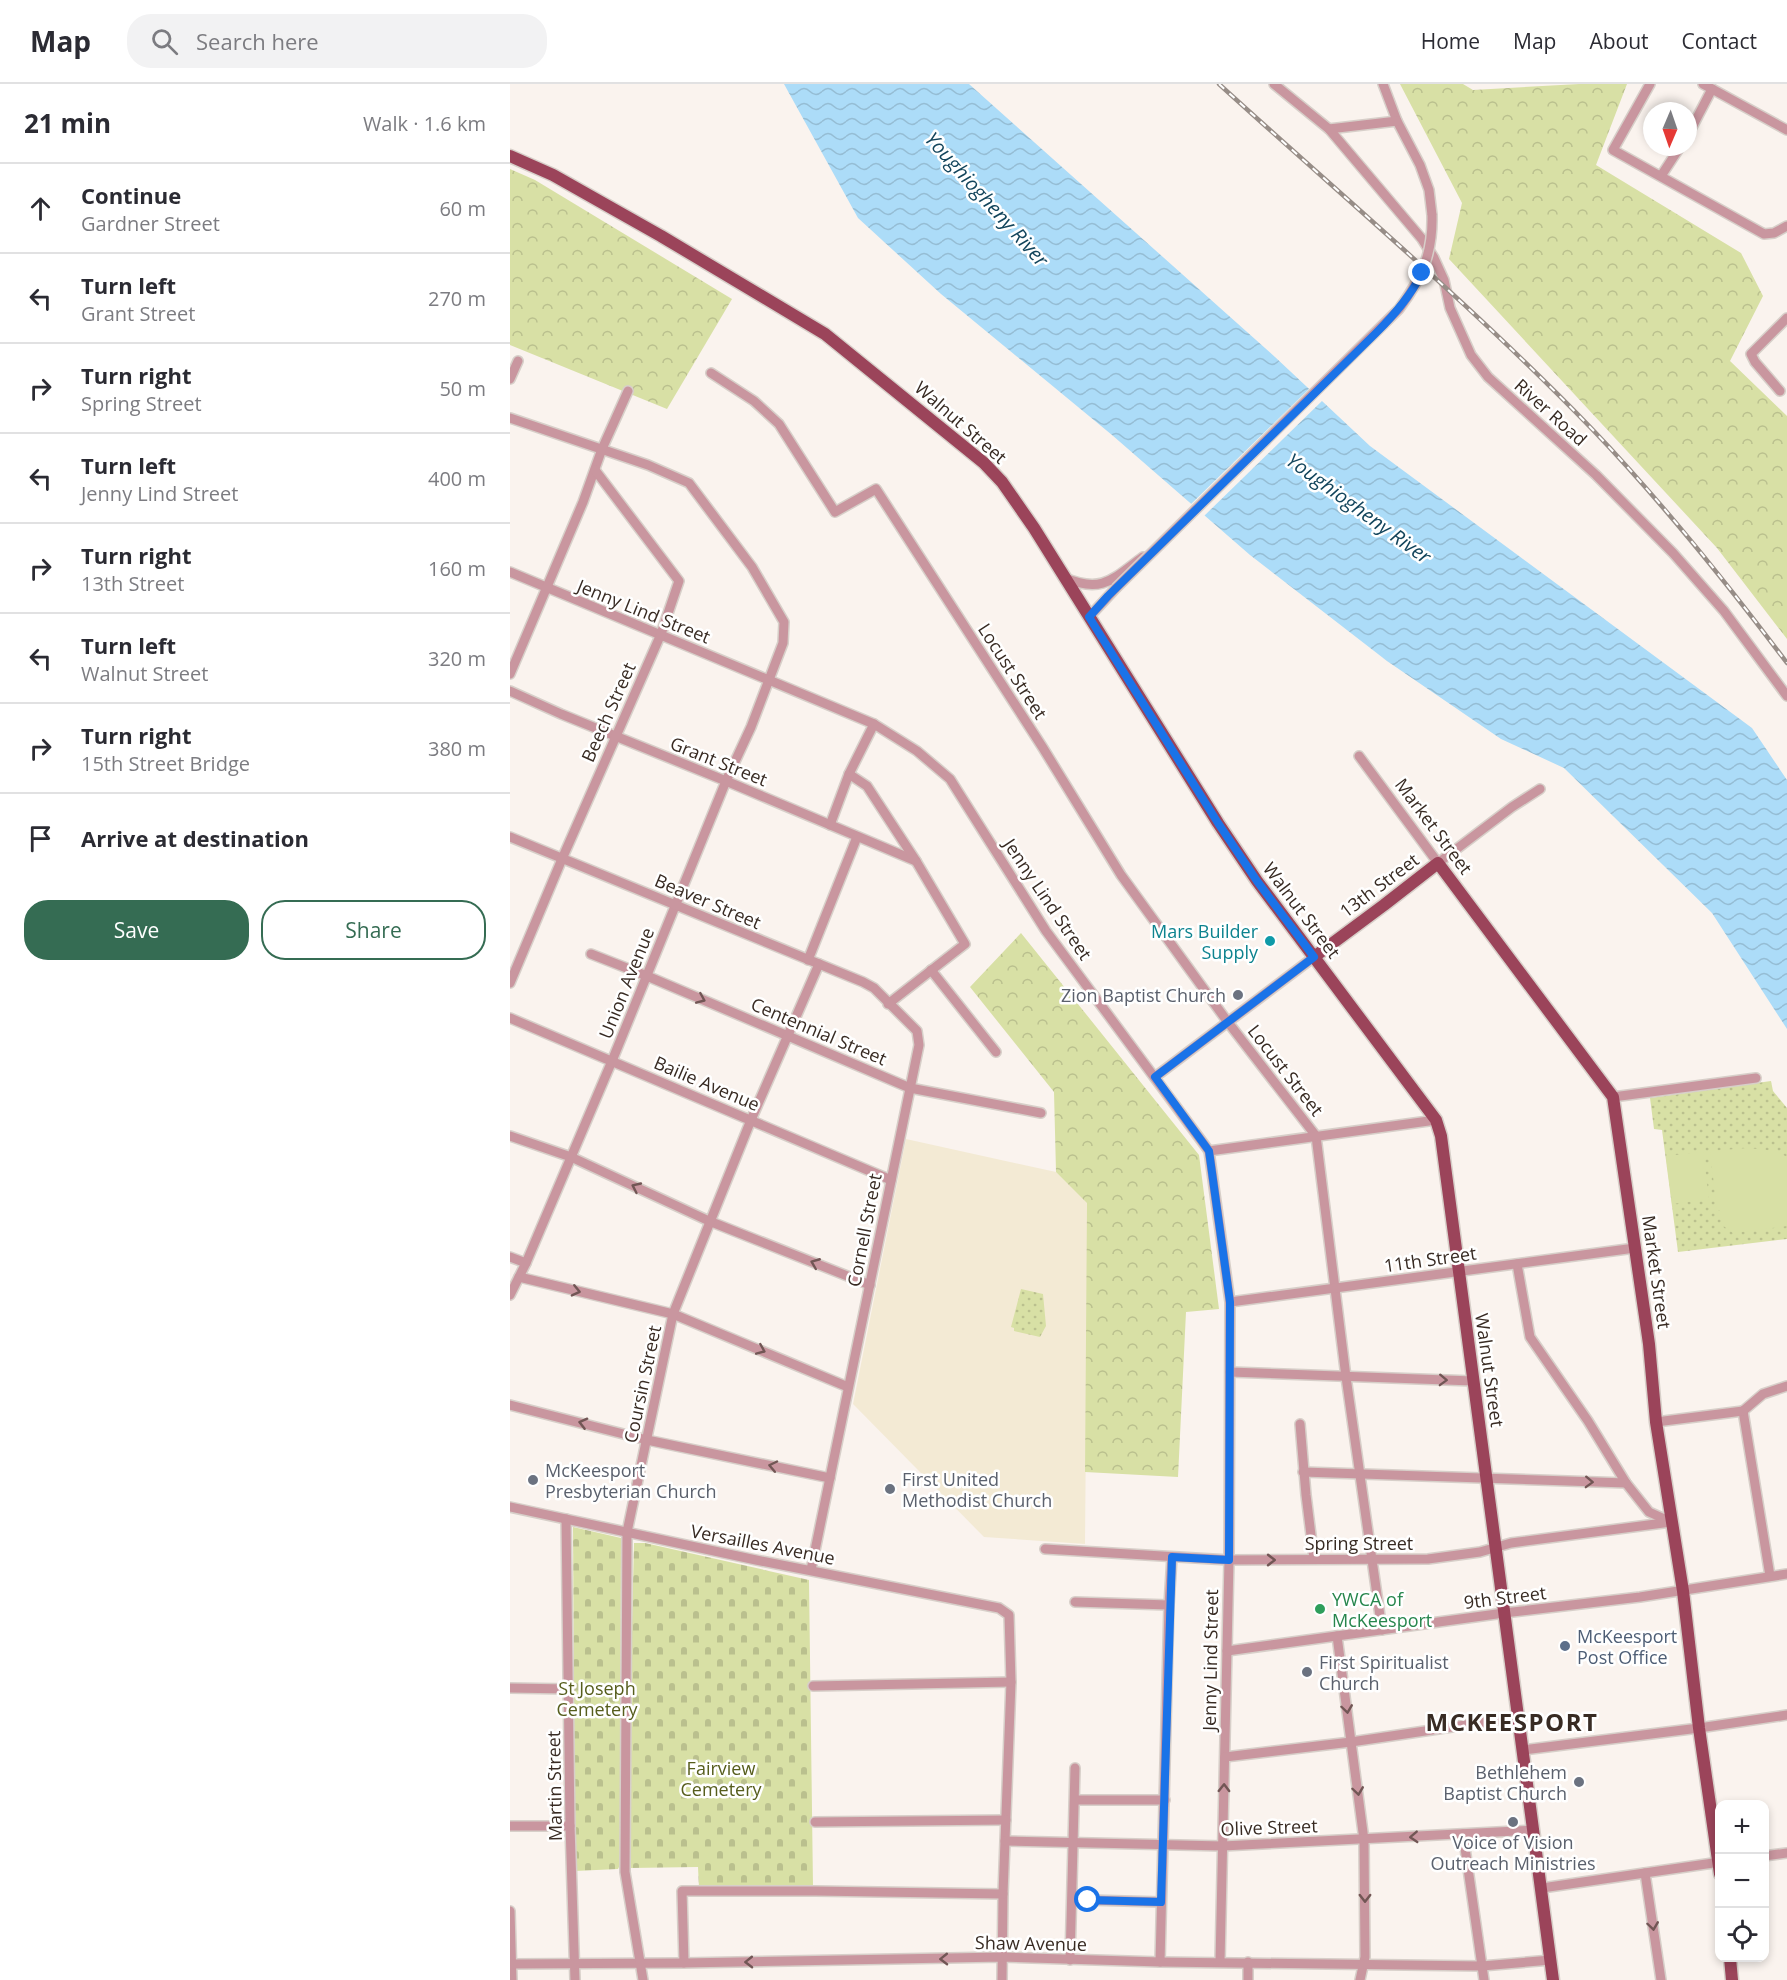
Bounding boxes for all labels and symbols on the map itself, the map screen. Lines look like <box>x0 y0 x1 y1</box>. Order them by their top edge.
north arrow <box>1643 102 1697 156</box>
water label: Youghiogheny River <box>919 126 1055 273</box>
route end <box>1408 259 1434 285</box>
street label: River Road <box>1510 373 1592 451</box>
street label: Walnut Street <box>910 375 1012 469</box>
water label: Youghiogheny River <box>1281 446 1438 570</box>
street label: Jenny Lind Street <box>572 573 714 649</box>
street label: Locust Street <box>973 618 1053 724</box>
street label: Beech Street <box>575 658 641 766</box>
street label: Grant Street <box>667 731 771 791</box>
street label: Market Street <box>1390 773 1478 879</box>
street label: Jenny Lind Street <box>997 832 1098 964</box>
street label: 13th Street <box>1335 847 1423 923</box>
street label: Walnut Street <box>1258 857 1346 963</box>
street label: Beaver Street <box>651 868 765 934</box>
place label: Mars Builder Supply <box>1151 919 1259 964</box>
street label: Union Avenue <box>593 924 659 1042</box>
marker: Mars Builder Supply <box>1263 934 1277 948</box>
place label: Zion Baptist Church <box>1061 983 1226 1007</box>
marker: Zion Baptist Church <box>1231 988 1245 1002</box>
one-way arrow <box>695 992 706 1004</box>
street label: Centennial Street <box>748 992 890 1070</box>
street label: Locust Street <box>1243 1019 1329 1121</box>
street label: Bailie Avenue <box>650 1050 764 1116</box>
street label: Cornell Street <box>841 1171 887 1289</box>
one-way arrow <box>632 1182 643 1194</box>
street label: Market Street <box>1637 1214 1677 1330</box>
street label: 11th Street <box>1382 1241 1478 1277</box>
one-way arrow <box>811 1258 822 1270</box>
one-way arrow <box>570 1283 580 1296</box>
street label: Walnut Street <box>1470 1312 1510 1428</box>
street label: Coursin Street <box>618 1323 666 1445</box>
one-way arrow <box>754 1343 765 1355</box>
one-way arrow <box>1439 1374 1448 1386</box>
one-way arrow <box>578 1418 588 1431</box>
place label: McKeesport Presbyterian Church <box>545 1458 716 1503</box>
one-way arrow <box>768 1460 778 1473</box>
place label: First United Methodist Church <box>902 1467 1052 1512</box>
marker: McKeesport Presbyterian Church <box>526 1473 540 1487</box>
one-way arrow <box>1585 1475 1594 1488</box>
marker: First United Methodist Church <box>883 1482 897 1496</box>
street label: Versailles Avenue <box>689 1518 837 1570</box>
street label: Spring Street <box>1305 1531 1413 1555</box>
one-way arrow <box>1267 1554 1276 1566</box>
street label: 9th Street <box>1462 1580 1548 1614</box>
place label: YWCA of McKeesport <box>1332 1587 1432 1632</box>
street label: Jenny Lind Street <box>1197 1589 1223 1733</box>
marker: YWCA of McKeesport <box>1313 1602 1327 1616</box>
place label: McKeesport Post Office <box>1577 1624 1677 1669</box>
marker: McKeesport Post Office <box>1558 1639 1572 1653</box>
place label: First Spiritualist Church <box>1319 1650 1449 1695</box>
marker: First Spiritualist Church <box>1300 1665 1314 1679</box>
park label: St Joseph Cemetery <box>556 1676 639 1721</box>
one-way arrow <box>1340 1705 1352 1714</box>
district label: MCKEESPORT <box>1426 1705 1598 1738</box>
street label: Martin Street <box>541 1731 567 1841</box>
park label: Fairview Cemetery <box>680 1756 763 1801</box>
place label: Bethlehem Baptist Church <box>1443 1760 1567 1805</box>
marker: Bethlehem Baptist Church <box>1572 1775 1586 1789</box>
one-way arrow <box>1218 1783 1230 1792</box>
one-way arrow <box>1351 1786 1363 1795</box>
street label: Olive Street <box>1220 1813 1318 1841</box>
marker: Voice of Vision Outreach Ministries <box>1506 1815 1520 1829</box>
place label: Voice of Vision Outreach Ministries <box>1430 1830 1596 1875</box>
one-way arrow <box>1409 1831 1418 1844</box>
route start <box>1074 1886 1100 1912</box>
one-way arrow <box>1359 1894 1371 1903</box>
one-way arrow <box>1647 1922 1659 1931</box>
street label: Shaw Avenue <box>975 1930 1087 1956</box>
one-way arrow <box>939 1952 948 1965</box>
one-way arrow <box>744 1956 753 1968</box>

